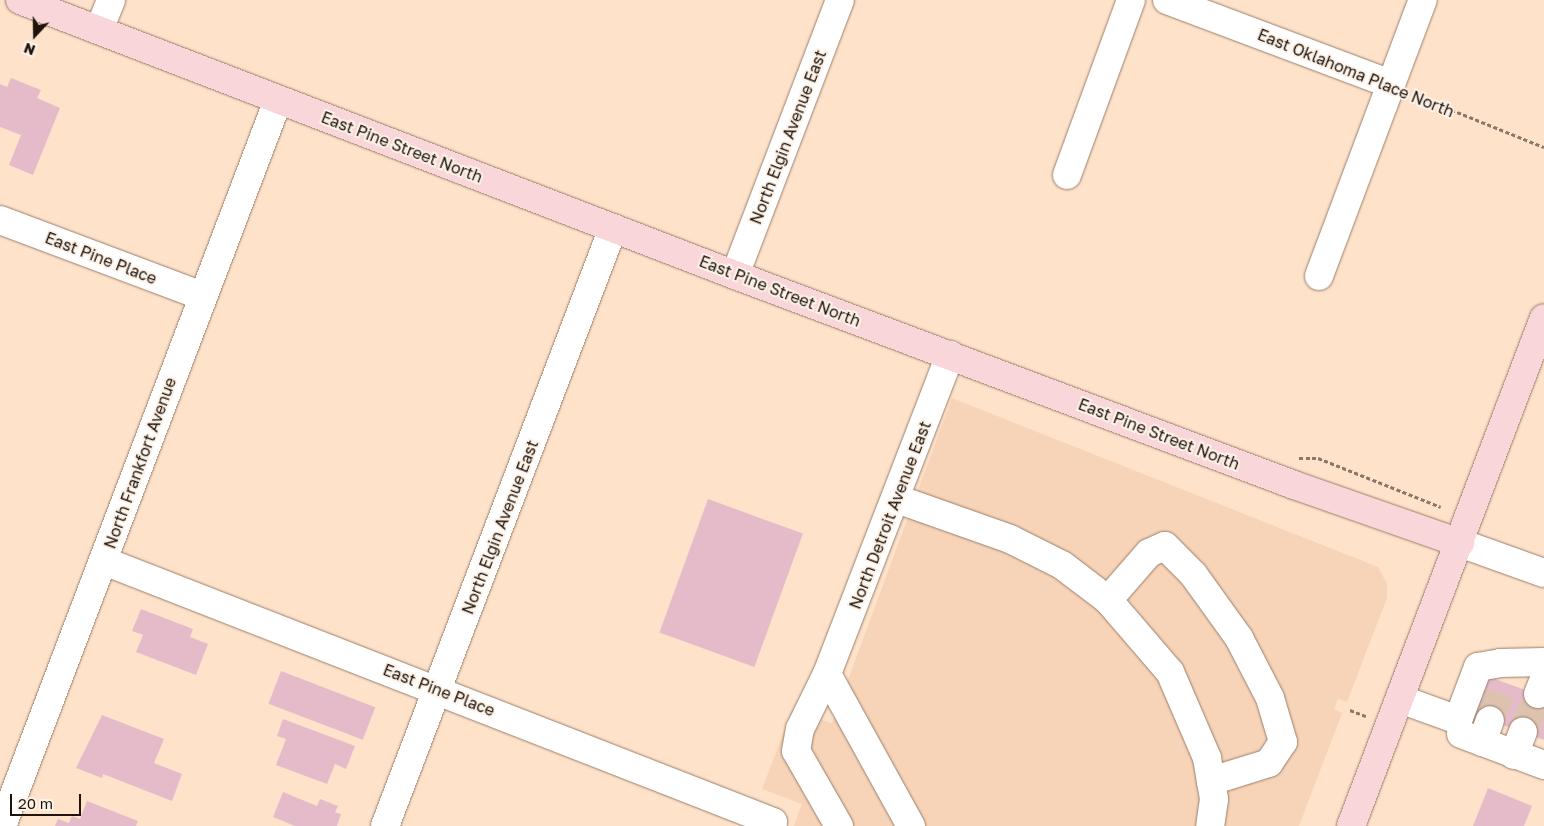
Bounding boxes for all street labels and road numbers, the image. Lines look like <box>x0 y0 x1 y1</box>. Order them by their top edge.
street label: East Oklahoma Place North <box>1255 25 1457 121</box>
street label: North Elgin Avenue East <box>746 47 830 227</box>
street label: East Pine Street North <box>319 107 485 187</box>
street label: East Pine Place <box>42 228 160 288</box>
street label: East Pine Street North <box>697 251 863 331</box>
street label: North Frankfort Avenue <box>100 375 180 551</box>
street label: East Pine Street North <box>1076 394 1242 474</box>
street label: North Detroit Avenue East <box>845 418 935 612</box>
street label: North Elgin Avenue East <box>458 437 542 617</box>
street label: East Pine Place <box>380 660 498 720</box>

